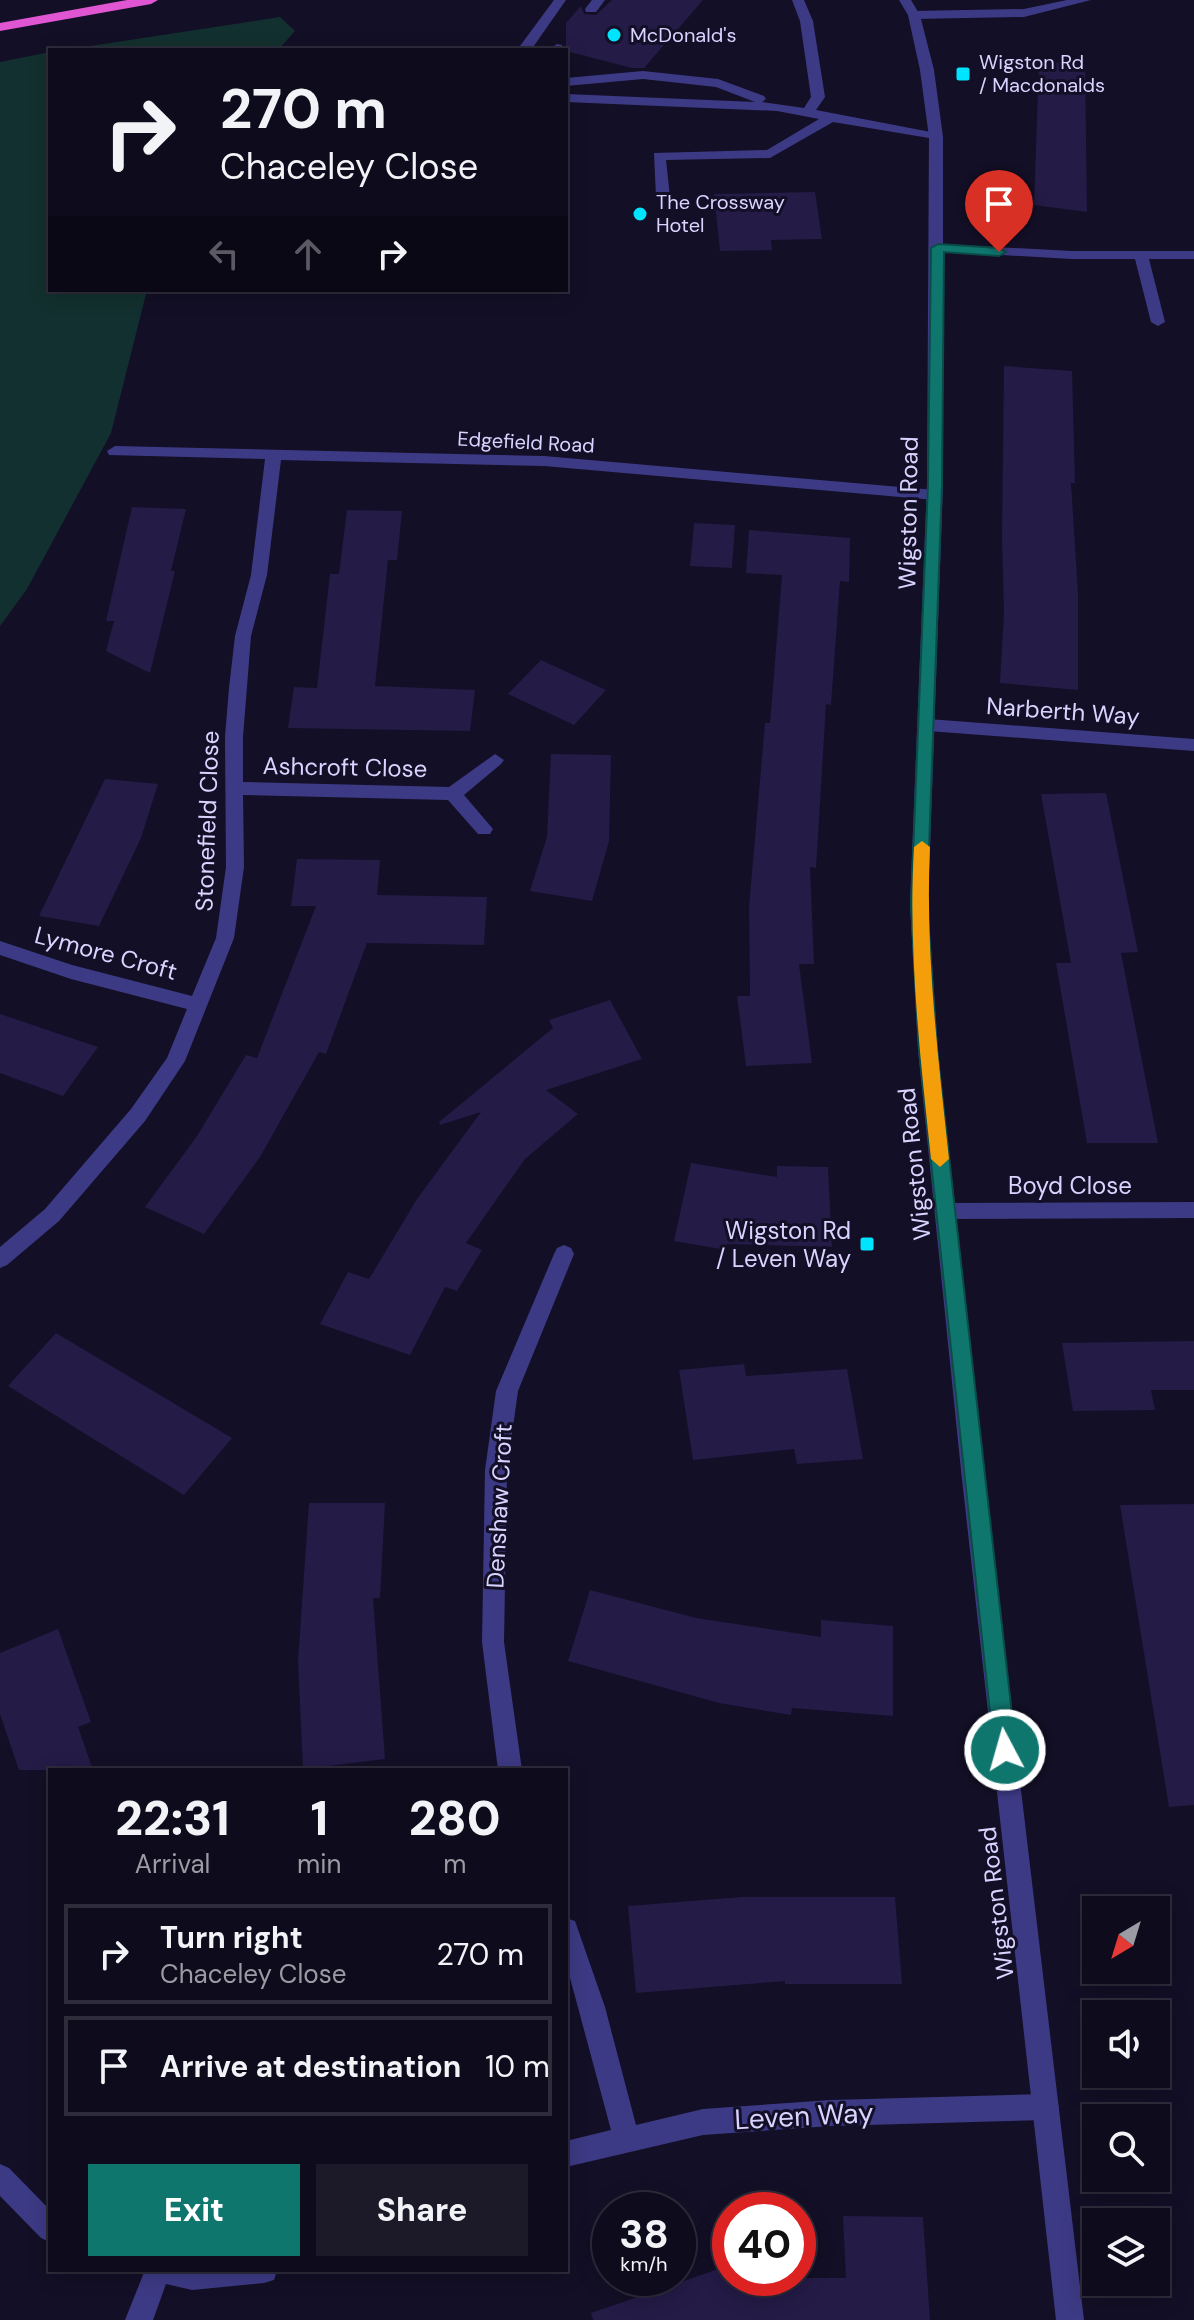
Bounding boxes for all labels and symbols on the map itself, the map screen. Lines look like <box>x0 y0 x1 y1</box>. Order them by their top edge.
place label: McDonald's <box>630 22 736 48</box>
marker: McDonald's <box>605 26 623 44</box>
place label: Wigston Rd / Macdonalds <box>979 49 1105 98</box>
marker: Wigston Rd / Macdonalds <box>954 65 972 83</box>
pin <box>965 170 1033 252</box>
place label: The Crossway Hotel <box>656 189 785 238</box>
marker: The Crossway Hotel <box>631 205 649 223</box>
street label: Edgefield Road <box>457 425 595 459</box>
street label: Wigston Road <box>891 436 925 590</box>
street label: Narberth Way <box>985 690 1141 732</box>
street label: Stonefield Close <box>188 730 226 912</box>
street label: Ashcroft Close <box>262 750 428 784</box>
street label: Lymore Croft <box>31 919 181 987</box>
street label: Wigston Road <box>891 1086 937 1242</box>
street label: Boyd Close <box>1008 1170 1132 1201</box>
place label: Wigston Rd / Leven Way <box>716 1215 851 1274</box>
marker: Wigston Rd / Leven Way <box>858 1235 876 1253</box>
street label: Denshaw Croft <box>479 1423 519 1589</box>
position arrow <box>963 1708 1047 1792</box>
street label: Wigston Road <box>971 1825 1021 1981</box>
north arrow <box>1082 1896 1170 1984</box>
street label: Leven Way <box>734 2094 874 2138</box>
speed limit sign: 40 <box>712 2192 816 2296</box>

